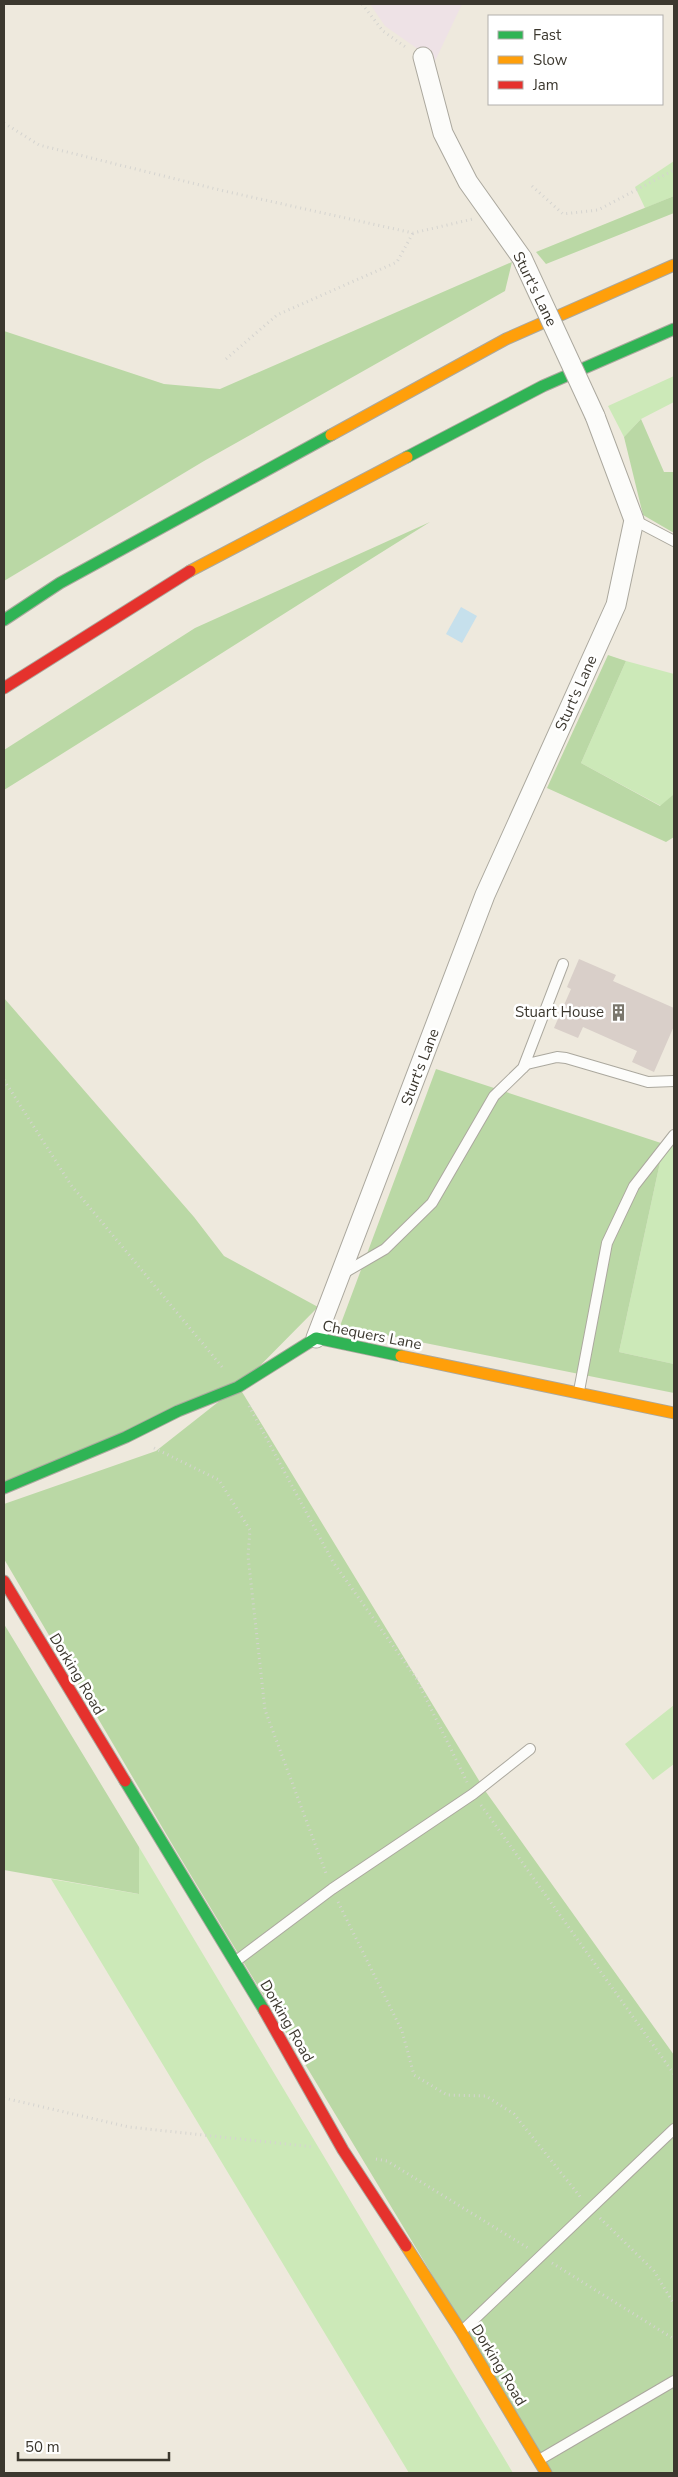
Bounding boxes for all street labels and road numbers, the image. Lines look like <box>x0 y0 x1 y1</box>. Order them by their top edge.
street label: Sturt's Lane <box>508 248 562 330</box>
street label: Sturt's Lane <box>550 652 602 734</box>
street label: Sturt's Lane <box>396 1026 444 1108</box>
street label: Chequers Lane <box>321 1316 423 1354</box>
street label: Dorking Road <box>45 1629 109 1719</box>
street label: Dorking Road <box>255 1976 319 2066</box>
street label: Dorking Road <box>467 2320 531 2410</box>

